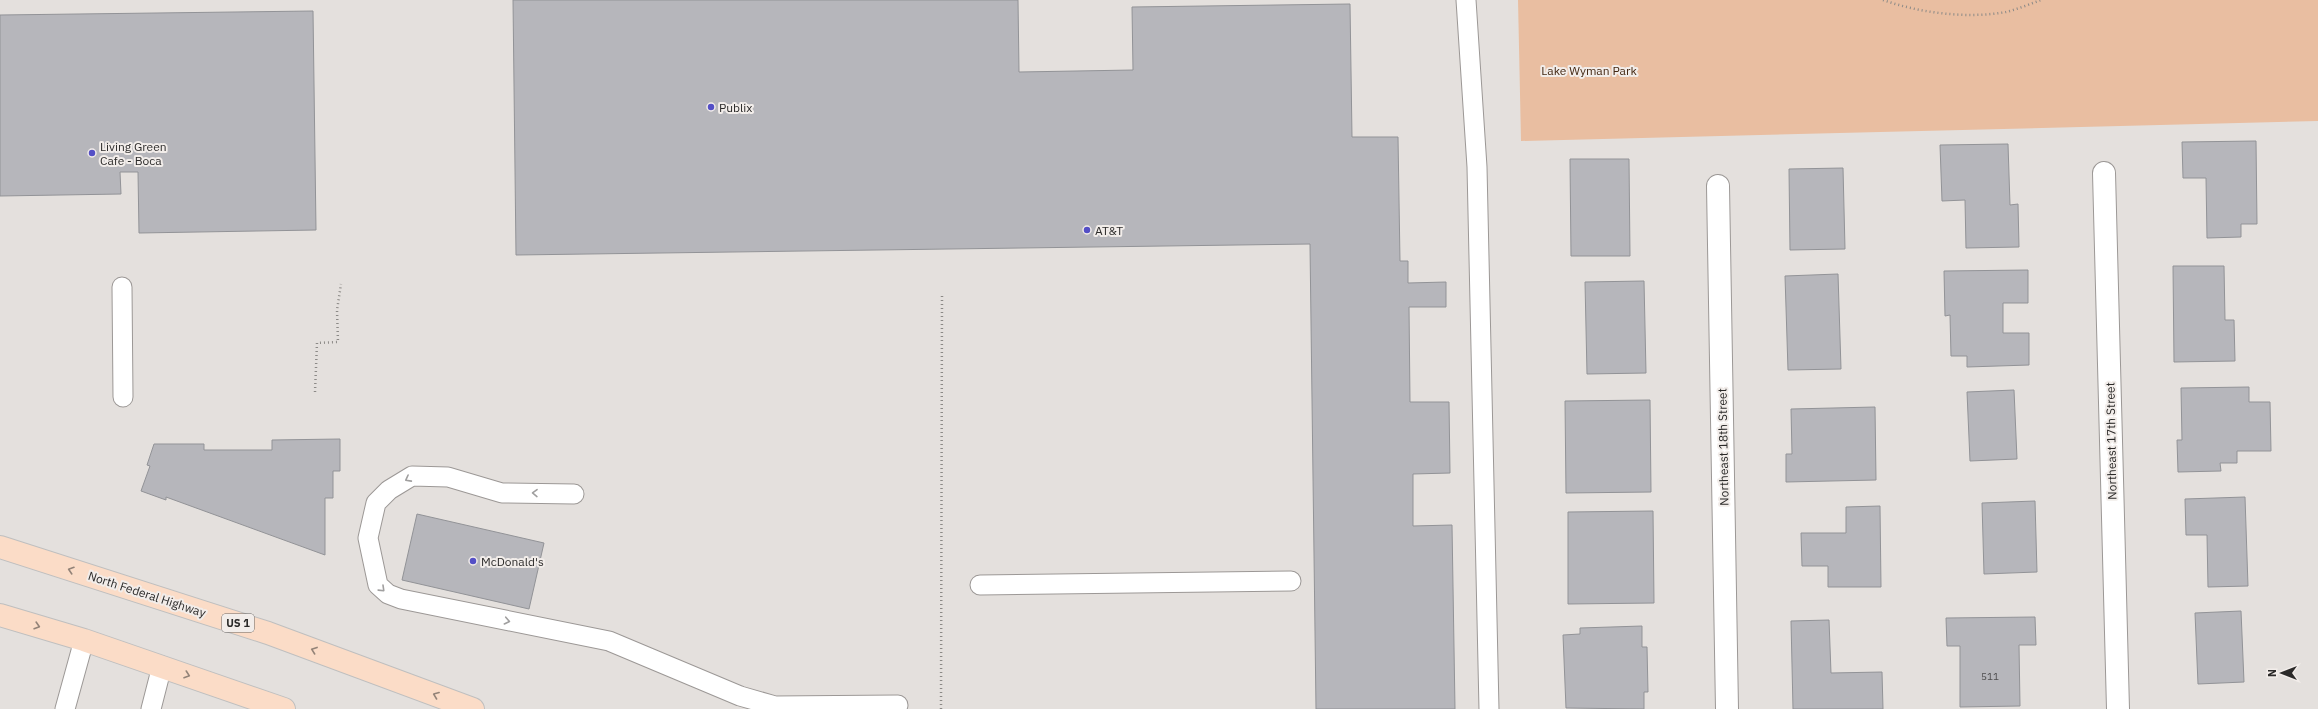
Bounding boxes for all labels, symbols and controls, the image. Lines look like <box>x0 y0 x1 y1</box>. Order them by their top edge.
park label: Lake Wyman Park <box>1541 63 1637 78</box>
place label: Publix <box>719 100 752 115</box>
marker: Publix <box>706 102 716 112</box>
place label: Living Green Cafe - Boca <box>100 139 167 168</box>
marker: Living Green Cafe - Boca <box>87 148 97 158</box>
place label: AT&T <box>1095 223 1123 238</box>
marker: AT&T <box>1082 225 1092 235</box>
street label: Northeast 17th Street <box>2102 382 2120 500</box>
street label: Northeast 18th Street <box>1714 388 1732 506</box>
one-way arrow <box>405 474 412 482</box>
one-way arrow <box>532 489 538 498</box>
place label: McDonald's <box>481 554 544 569</box>
marker: McDonald's <box>468 556 478 566</box>
one-way arrow <box>68 566 75 575</box>
street label: North Federal Highway <box>86 568 208 620</box>
one-way arrow <box>377 584 385 591</box>
road number: US 1 <box>222 614 254 632</box>
one-way arrow <box>504 616 510 625</box>
one-way arrow <box>34 621 41 630</box>
one-way arrow <box>311 646 318 654</box>
north arrow <box>2262 653 2302 693</box>
text: N <box>2265 669 2279 677</box>
one-way arrow <box>184 670 191 679</box>
house number: 511 <box>1981 670 1999 683</box>
one-way arrow <box>433 692 440 700</box>

